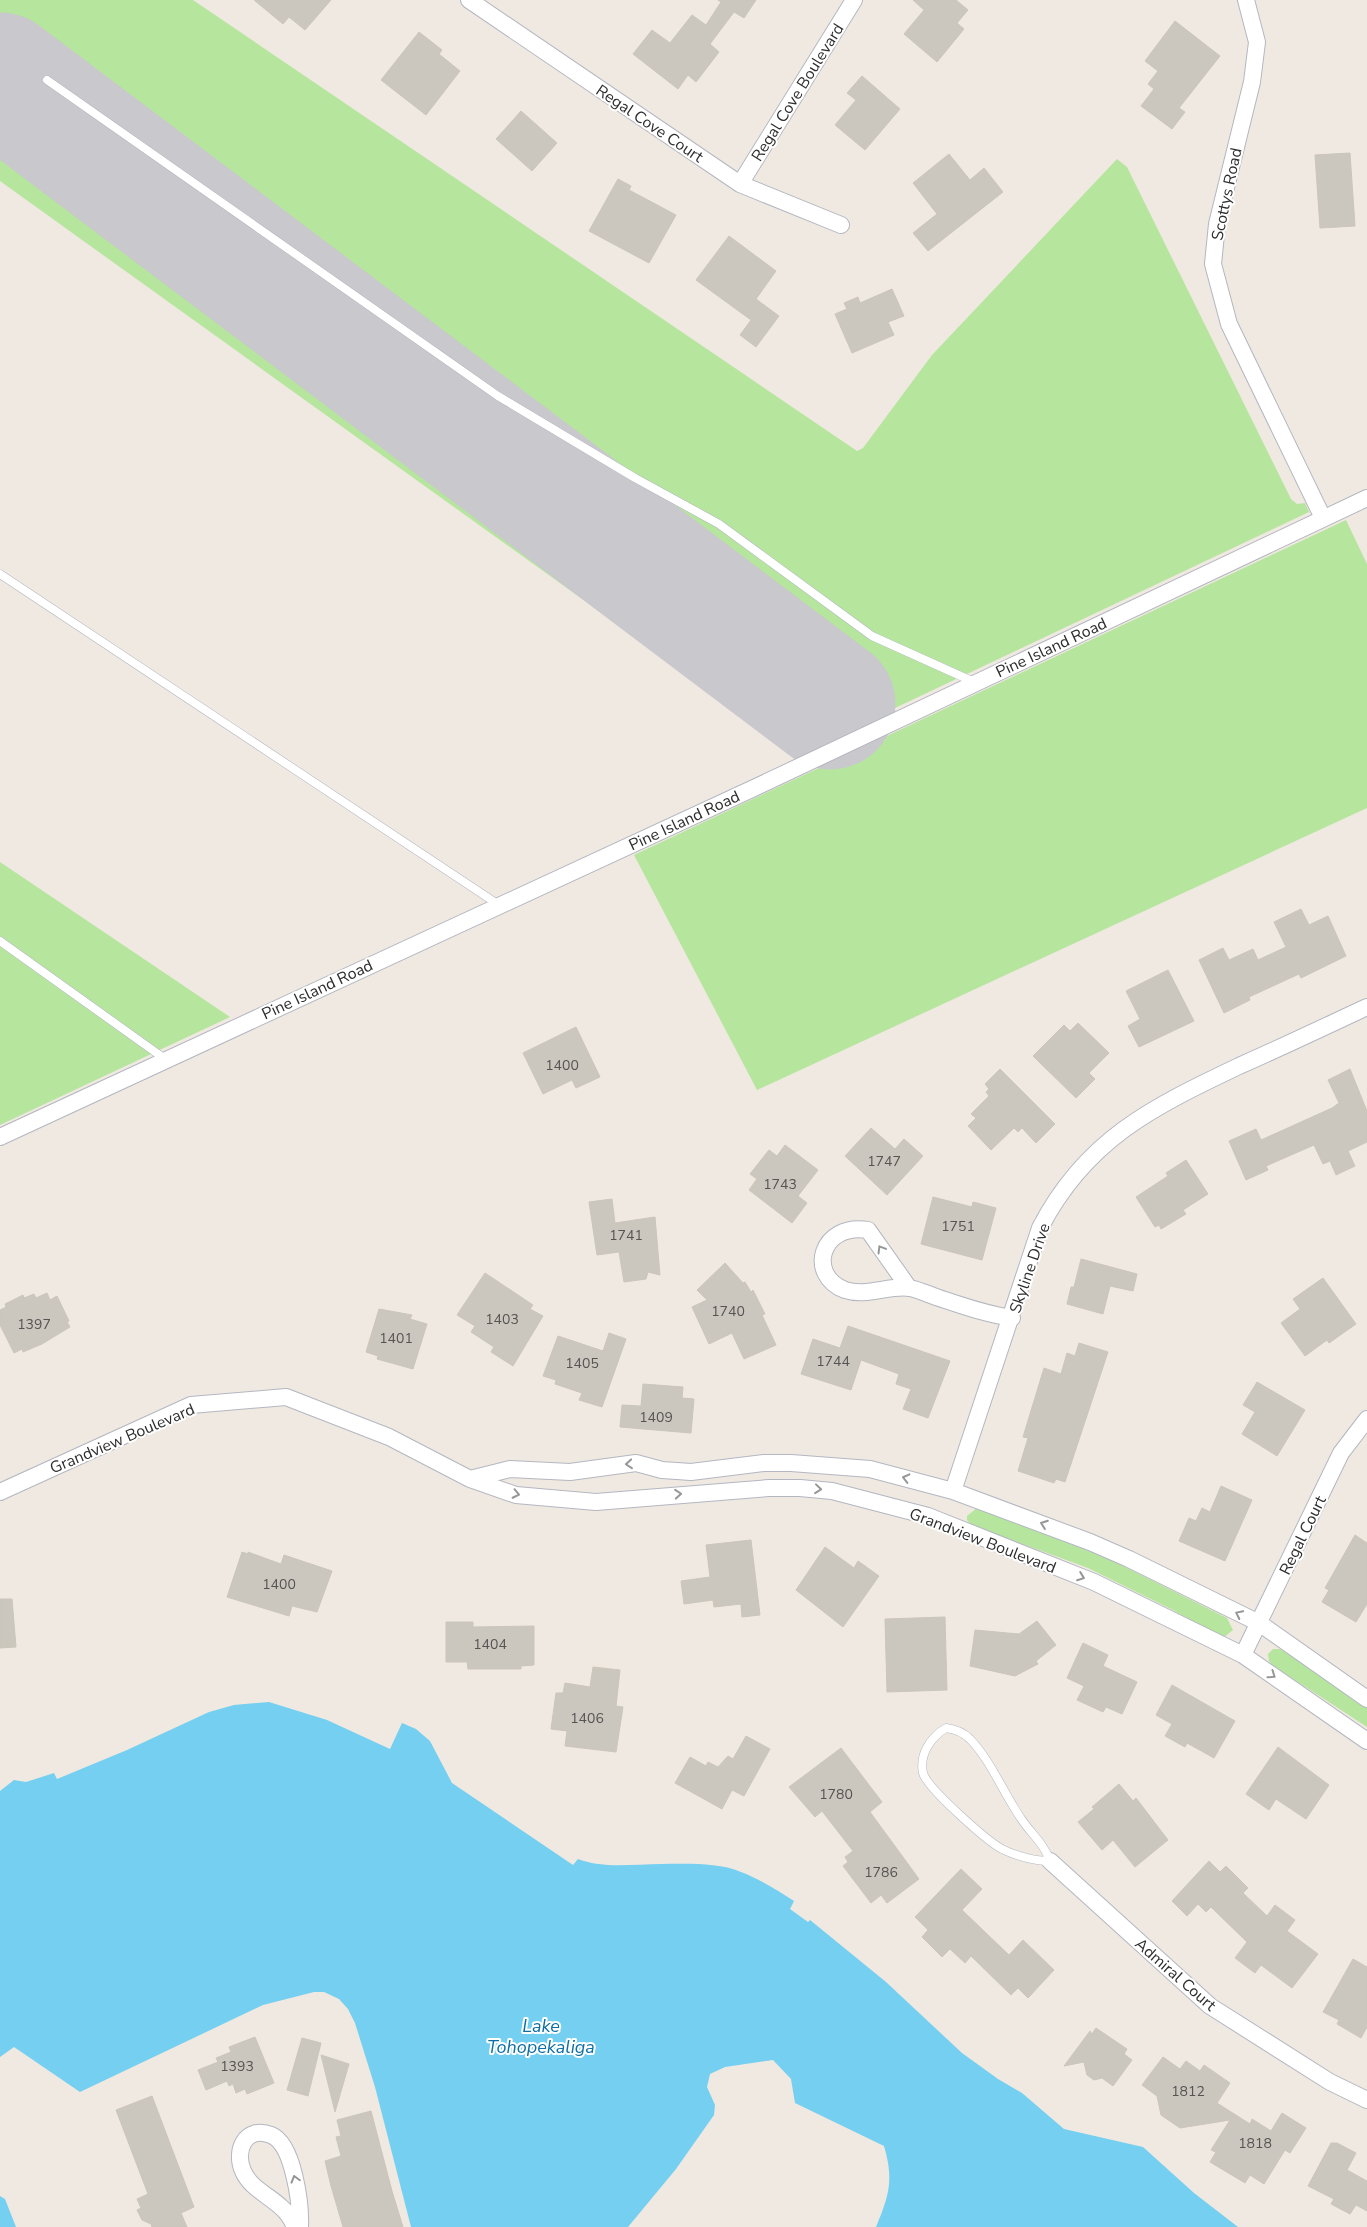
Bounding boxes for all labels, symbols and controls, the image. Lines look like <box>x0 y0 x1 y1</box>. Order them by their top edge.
street label: Regal Cove Boulevard <box>746 19 849 166</box>
street label: Regal Cove Court <box>591 80 708 168</box>
street label: Scottys Road <box>1206 146 1248 243</box>
street label: Pine Island Road <box>992 613 1111 683</box>
street label: Pine Island Road <box>625 786 744 856</box>
street label: Pine Island Road <box>258 955 377 1025</box>
house number: 1400 <box>545 1056 579 1075</box>
house number: 1747 <box>867 1152 901 1171</box>
house number: 1743 <box>763 1175 797 1194</box>
house number: 1751 <box>941 1217 975 1236</box>
street label: Skyline Drive <box>1004 1220 1056 1316</box>
house number: 1741 <box>609 1226 643 1245</box>
one-way arrow <box>878 1245 888 1254</box>
house number: 1740 <box>711 1302 745 1321</box>
house number: 1403 <box>485 1310 519 1329</box>
house number: 1397 <box>17 1315 51 1334</box>
house number: 1401 <box>379 1329 413 1348</box>
house number: 1744 <box>816 1352 850 1371</box>
house number: 1405 <box>565 1354 599 1373</box>
street label: Grandview Boulevard <box>47 1398 198 1479</box>
house number: 1409 <box>639 1408 673 1427</box>
one-way arrow <box>625 1458 633 1469</box>
one-way arrow <box>903 1474 911 1484</box>
one-way arrow <box>814 1484 822 1495</box>
one-way arrow <box>512 1488 521 1499</box>
one-way arrow <box>674 1489 682 1500</box>
street label: Regal Court <box>1274 1492 1332 1579</box>
street label: Grandview Boulevard <box>906 1503 1059 1579</box>
one-way arrow <box>1040 1520 1049 1530</box>
one-way arrow <box>1077 1571 1085 1581</box>
house number: 1400 <box>262 1575 296 1594</box>
one-way arrow <box>1236 1610 1245 1620</box>
house number: 1404 <box>473 1635 507 1654</box>
one-way arrow <box>1266 1669 1276 1678</box>
house number: 1406 <box>570 1709 604 1728</box>
house number: 1780 <box>819 1785 853 1804</box>
house number: 1786 <box>864 1863 898 1882</box>
street label: Admiral Court <box>1130 1933 1221 2016</box>
water label: Lake Tohopekaliga <box>487 2014 595 2059</box>
house number: 1393 <box>220 2057 254 2076</box>
house number: 1812 <box>1171 2082 1205 2101</box>
house number: 1818 <box>1238 2134 1272 2153</box>
one-way arrow <box>290 2175 300 2184</box>

